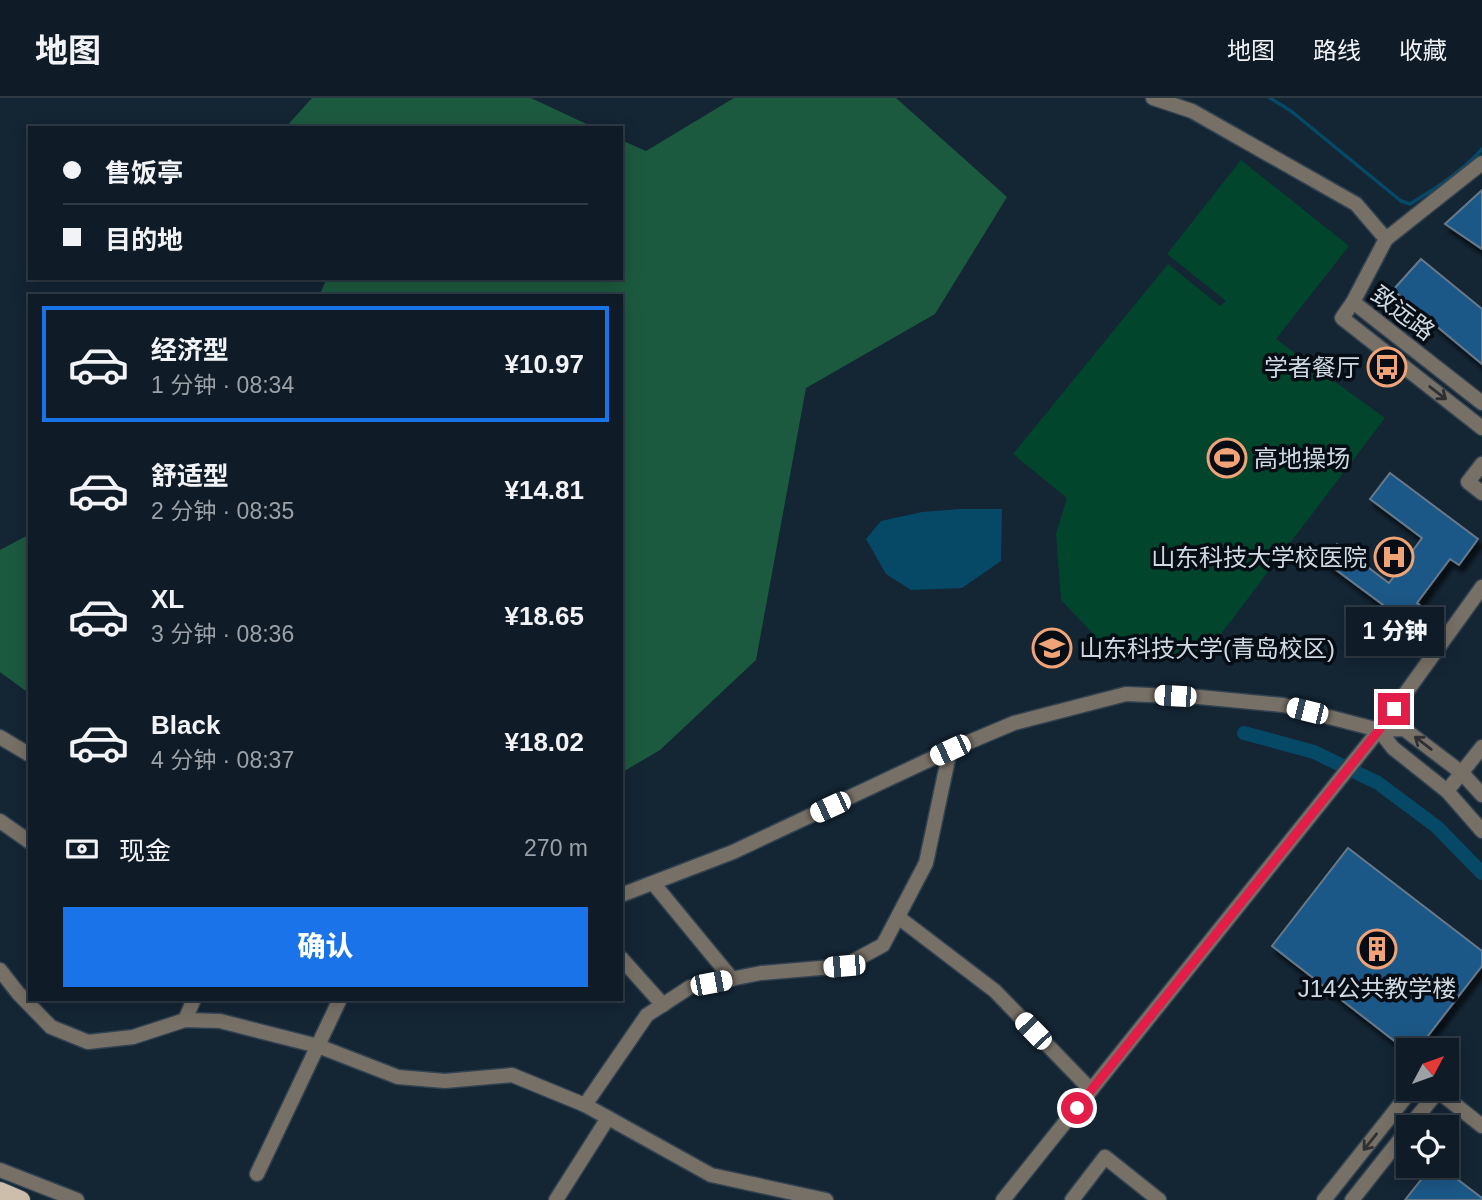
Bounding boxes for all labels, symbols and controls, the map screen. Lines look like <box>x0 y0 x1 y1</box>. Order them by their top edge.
text: 地图 <box>35 32 101 69</box>
text: 地图 <box>1227 37 1275 64</box>
text: 路线 <box>1313 37 1361 64</box>
text: 收藏 <box>1399 37 1447 64</box>
text: 售饭亭 <box>105 158 183 188</box>
text: 目的地 <box>105 225 183 255</box>
street label: 致远路 <box>1366 281 1440 345</box>
icon: car <box>67 333 130 396</box>
text: 经济型 <box>151 335 229 365</box>
bus stop icon: 学者餐厅 <box>1366 346 1408 388</box>
text: ¥10.97 <box>504 349 584 379</box>
place label: 学者餐厅 <box>1264 354 1360 381</box>
text: 1 分钟 · 08:34 <box>151 372 294 398</box>
one-way arrow <box>1428 386 1447 401</box>
sports icon: 高地操场 <box>1206 437 1248 479</box>
place label: 高地操场 <box>1254 445 1350 472</box>
icon: car <box>67 459 130 522</box>
text: 舒适型 <box>151 461 229 491</box>
text: ¥14.81 <box>504 475 584 505</box>
text: 2 分钟 · 08:35 <box>151 498 294 524</box>
hospital icon: 山东科技大学校医院 <box>1373 536 1415 578</box>
place label: 山东科技大学校医院 <box>1151 544 1367 571</box>
text: XL <box>151 584 184 614</box>
icon: car <box>67 585 130 648</box>
text: ¥18.65 <box>504 601 584 631</box>
callout: 1 分钟 <box>1345 608 1443 656</box>
text: 1 分钟 <box>1362 618 1428 644</box>
text: 3 分钟 · 08:36 <box>151 621 294 647</box>
school or university icon: 山东科技大学(青岛校区) <box>1031 627 1073 669</box>
place label: 山东科技大学(青岛校区) <box>1079 635 1335 662</box>
car <box>1154 684 1197 708</box>
route end <box>1378 693 1410 725</box>
car <box>1285 696 1330 726</box>
text: Black <box>151 710 220 740</box>
icon: car <box>67 711 130 774</box>
text: ¥18.02 <box>504 727 584 757</box>
car <box>927 732 974 768</box>
one-way arrow <box>1414 736 1432 751</box>
text: 4 分钟 · 08:37 <box>151 747 294 773</box>
car <box>807 789 854 825</box>
icon: cash <box>63 830 101 868</box>
text: 270 m <box>524 835 588 861</box>
text: 现金 <box>119 836 171 866</box>
button: 确认 <box>63 907 588 987</box>
building icon: J14公共教学楼 <box>1356 928 1398 970</box>
car <box>823 954 866 978</box>
car <box>689 969 734 997</box>
place label: J14公共教学楼 <box>1298 975 1456 1002</box>
car <box>1011 1009 1056 1053</box>
north arrow <box>1396 1038 1460 1101</box>
map controls <box>1396 1038 1459 1178</box>
route start <box>1061 1092 1093 1124</box>
button: locate <box>1396 1115 1459 1178</box>
one-way arrow <box>1363 1132 1378 1150</box>

